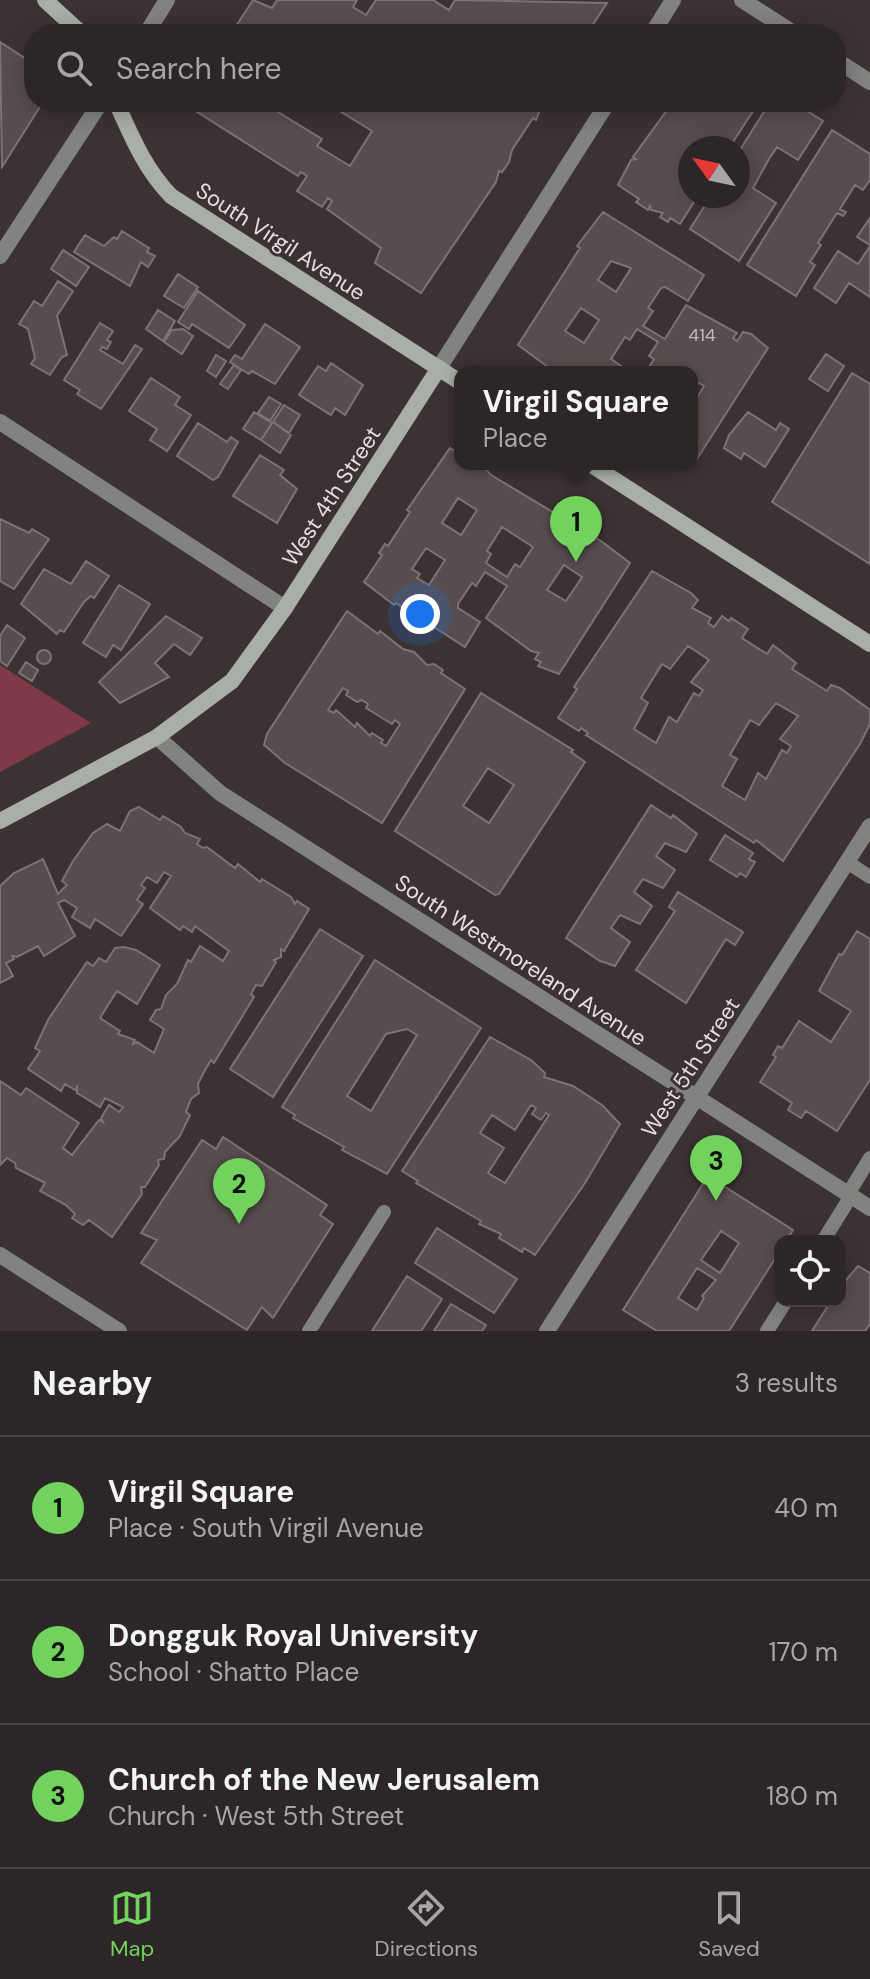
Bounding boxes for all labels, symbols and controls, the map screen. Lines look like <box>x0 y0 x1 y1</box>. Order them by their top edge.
search box <box>24 24 846 112</box>
icon: search <box>52 46 96 90</box>
text: Search here <box>116 49 282 88</box>
north arrow <box>678 136 750 208</box>
street label: South Virgil Avenue <box>190 176 371 307</box>
house number: 414 <box>688 323 716 347</box>
popup <box>454 366 698 470</box>
text: Virgil Square <box>483 382 669 421</box>
street label: West 4th Street <box>276 421 387 571</box>
text: Place <box>483 421 547 455</box>
pin: 1 <box>550 496 602 562</box>
your location <box>400 594 440 634</box>
street label: South Westmoreland Avenue <box>389 868 652 1053</box>
street label: West 5th Street <box>635 992 746 1143</box>
pin: 3 <box>690 1135 742 1201</box>
pin: 2 <box>213 1158 265 1224</box>
map controls <box>774 1235 846 1307</box>
button: locate <box>774 1235 846 1307</box>
text: Nearby <box>32 1361 152 1406</box>
text: 3 results <box>735 1366 838 1400</box>
text: Virgil Square <box>108 1472 294 1511</box>
text: 1 <box>53 1491 63 1525</box>
text: 40 m <box>774 1491 838 1525</box>
text: Place · South Virgil Avenue <box>108 1511 424 1545</box>
text: Dongguk Royal University <box>108 1616 478 1655</box>
text: 2 <box>50 1635 66 1669</box>
text: 170 m <box>769 1635 838 1669</box>
text: School · Shatto Place <box>108 1655 359 1689</box>
text: Church of the New Jerusalem <box>108 1760 540 1799</box>
text: 3 <box>50 1779 66 1813</box>
text: 180 m <box>766 1779 838 1813</box>
text: Church · West 5th Street <box>108 1799 404 1833</box>
tab: Map <box>110 1886 154 1963</box>
tab: Directions <box>375 1886 478 1963</box>
tab: Saved <box>698 1886 760 1963</box>

